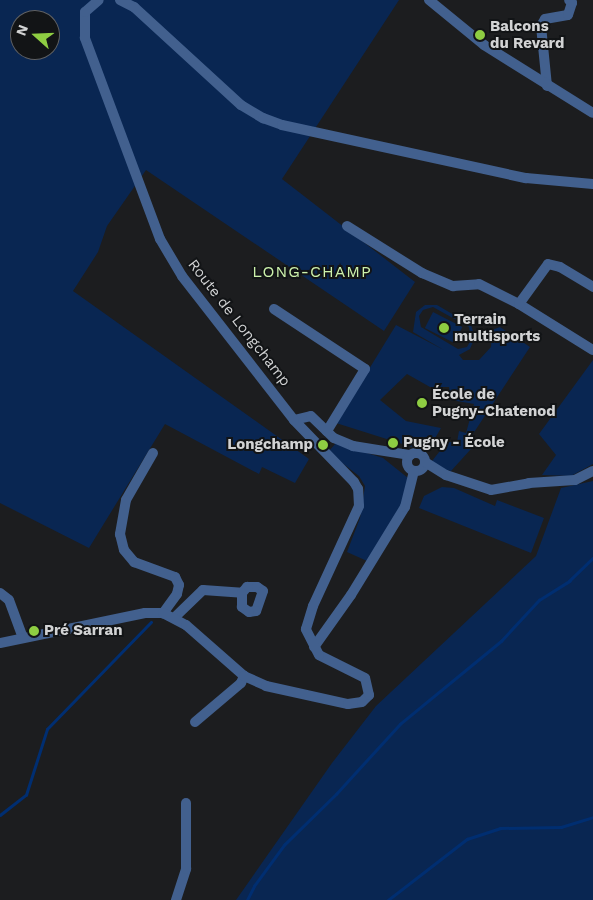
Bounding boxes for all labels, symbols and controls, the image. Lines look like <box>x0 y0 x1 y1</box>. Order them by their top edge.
north arrow <box>10 10 60 60</box>
place label: Balcons du Revard <box>490 17 564 52</box>
text: N <box>13 23 31 38</box>
marker: Balcons du Revard <box>474 29 486 41</box>
street label: Route de Longchamp <box>184 256 294 390</box>
district label: LONG-CHAMP <box>251 262 373 282</box>
place label: Terrain multisports <box>454 310 540 345</box>
marker: Terrain multisports <box>438 322 450 334</box>
place label: École de Pugny-Chatenod <box>432 385 556 420</box>
marker: École de Pugny-Chatenod <box>416 397 428 409</box>
place label: Pugny - École <box>403 434 505 452</box>
place label: Longchamp <box>227 436 313 454</box>
marker: Pugny - École <box>387 437 399 449</box>
marker: Longchamp <box>317 439 329 451</box>
place label: Pré Sarran <box>44 622 122 640</box>
marker: Pré Sarran <box>28 625 40 637</box>

